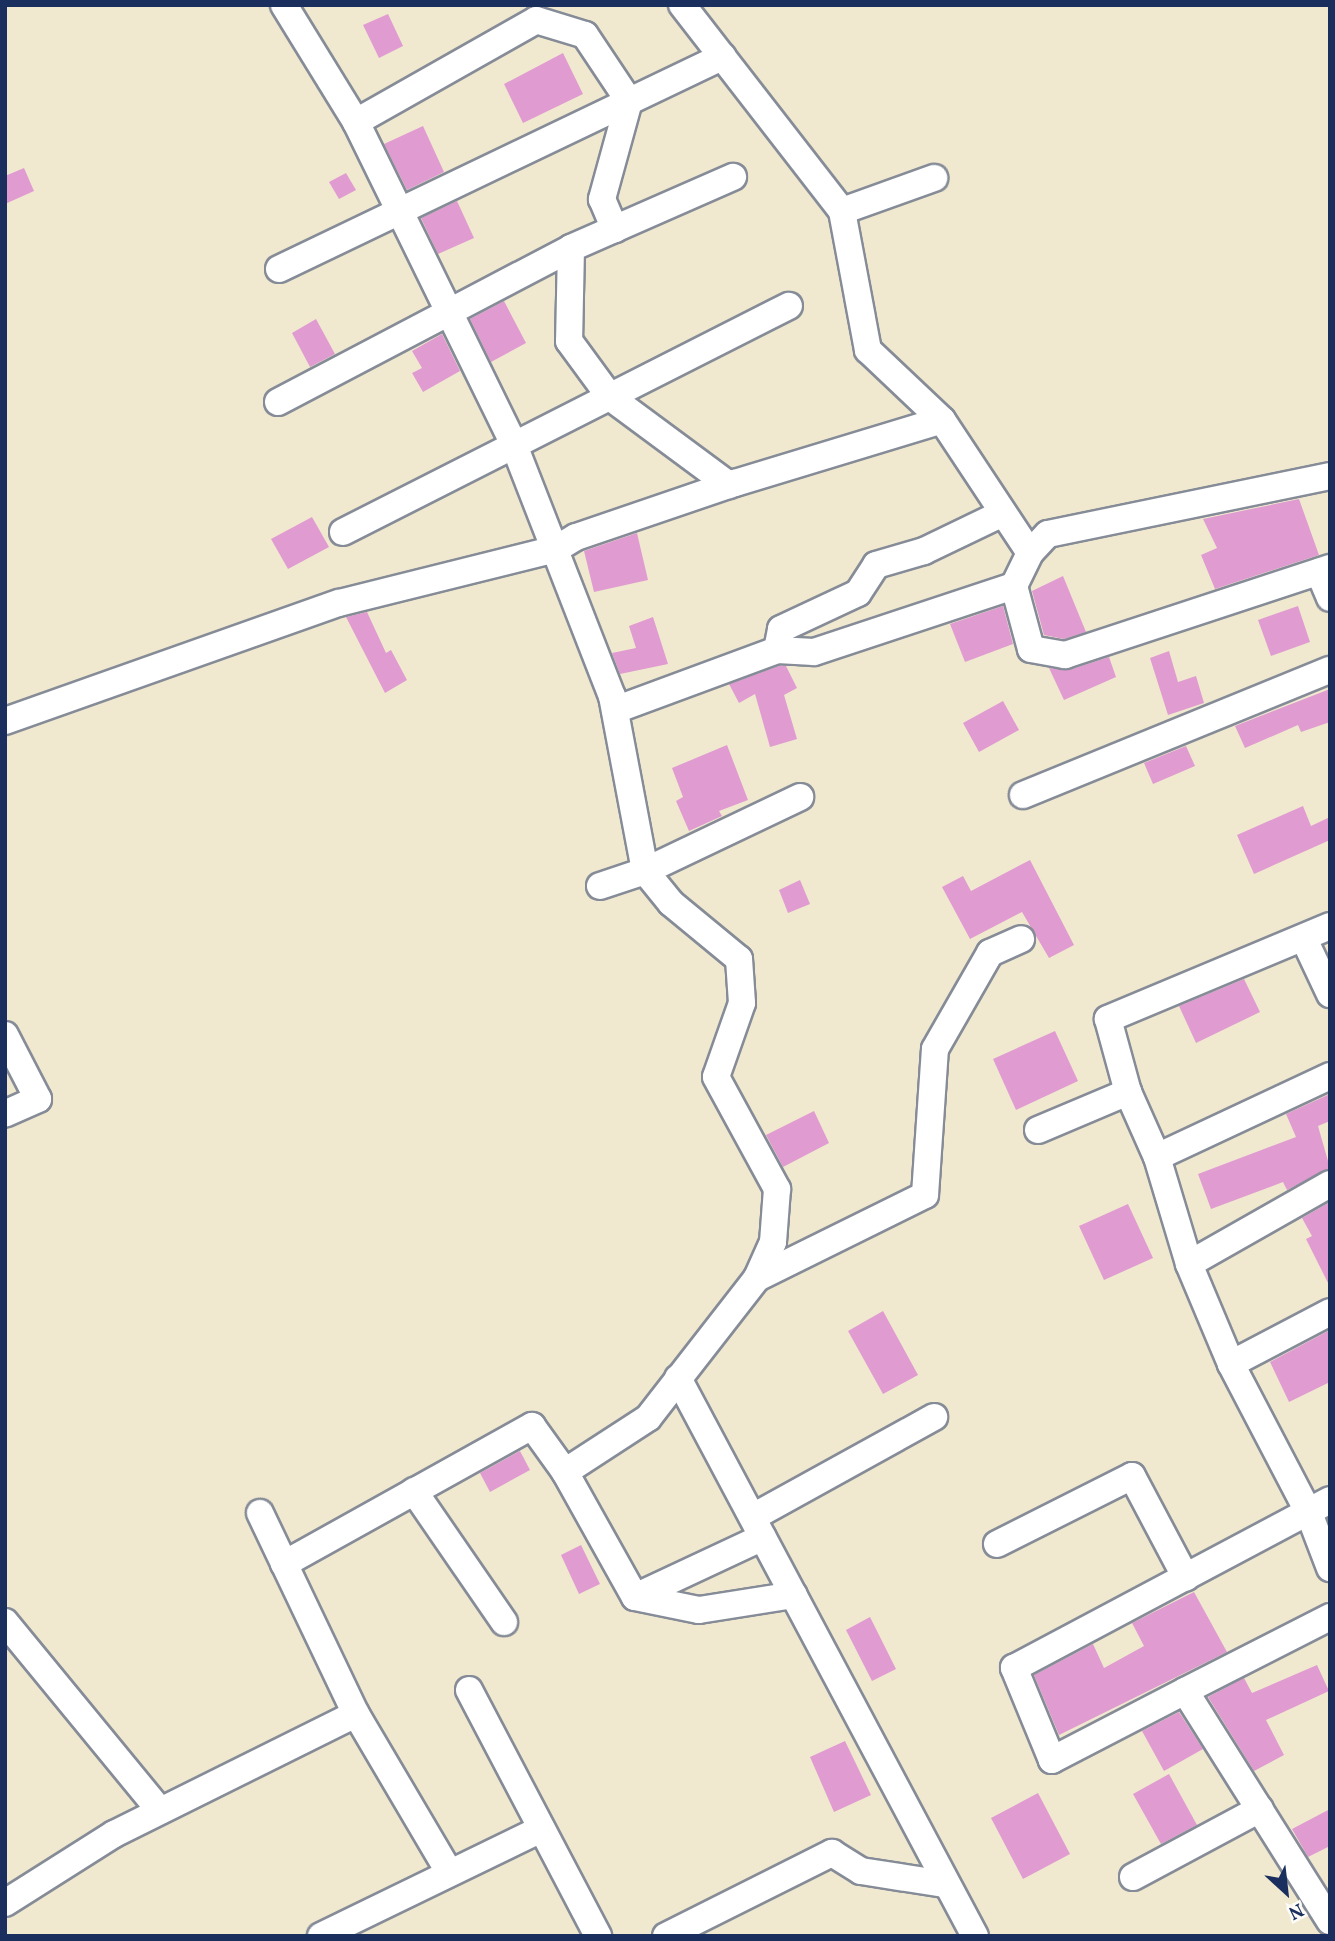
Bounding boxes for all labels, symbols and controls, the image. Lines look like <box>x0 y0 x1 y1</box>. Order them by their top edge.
north arrow <box>1251 1857 1321 1927</box>
text: N <box>1283 1896 1308 1925</box>

